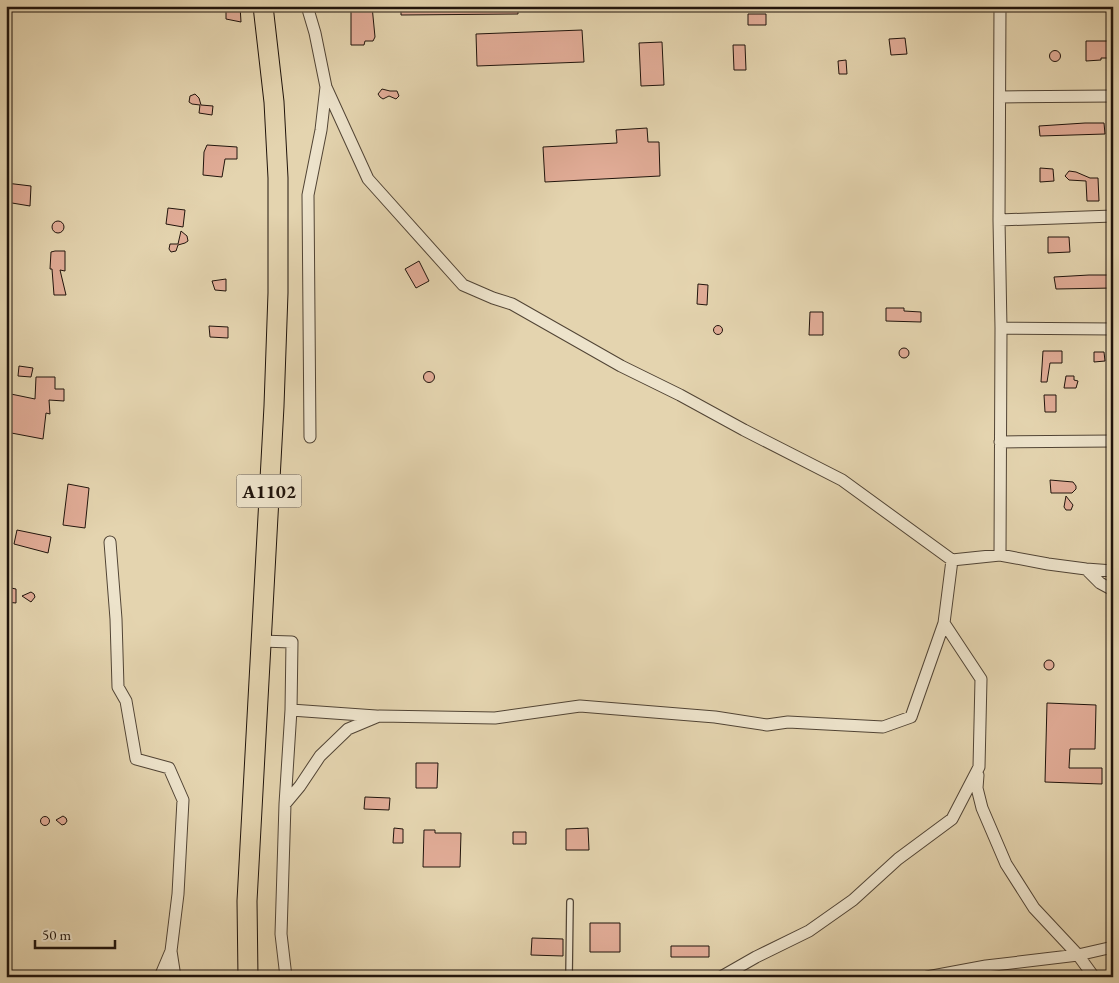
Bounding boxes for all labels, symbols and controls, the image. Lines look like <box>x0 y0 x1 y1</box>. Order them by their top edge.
road number: A1102 <box>236 474 302 508</box>
scale bar <box>35 918 115 950</box>
text: 50 m <box>42 925 71 944</box>

